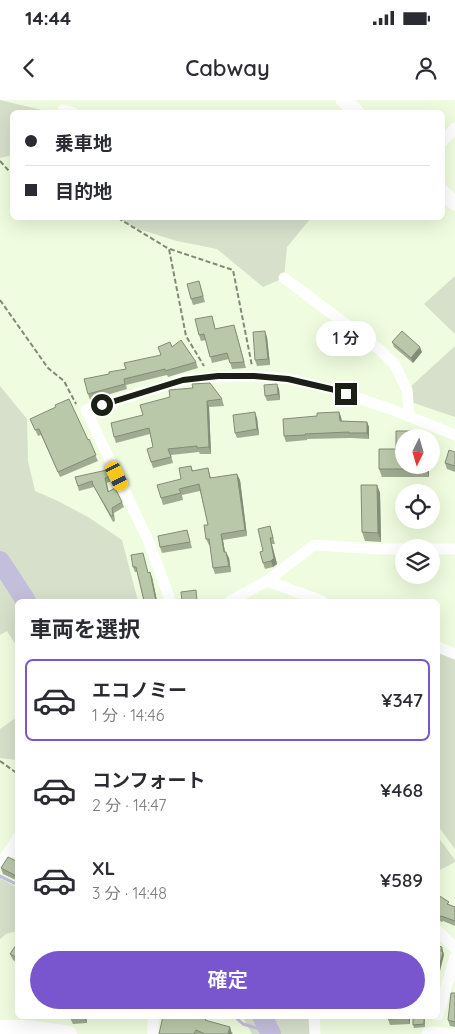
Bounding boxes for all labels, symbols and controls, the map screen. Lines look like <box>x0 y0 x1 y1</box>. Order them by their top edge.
text: 14:44 <box>25 6 71 30</box>
icon: back <box>15 54 43 82</box>
text: Cabway <box>185 54 270 82</box>
icon: person <box>412 54 440 82</box>
text: 乗車地 <box>55 131 112 155</box>
text: 目的地 <box>55 179 112 203</box>
callout: 1 分 <box>316 322 376 356</box>
text: 1 分 <box>333 328 359 348</box>
route end <box>335 383 357 405</box>
route start <box>91 394 113 416</box>
north arrow <box>395 429 440 474</box>
map controls <box>395 429 440 584</box>
car <box>103 459 130 493</box>
button: locate <box>395 484 440 529</box>
button: layers <box>395 539 440 584</box>
text: 車両を選択 <box>30 615 140 643</box>
icon: car <box>32 678 77 723</box>
text: エコノミー <box>92 678 187 702</box>
text: ¥347 <box>381 688 423 712</box>
text: 1 分 · 14:46 <box>92 705 164 725</box>
icon: car <box>32 768 77 813</box>
text: コンフォート <box>92 768 205 792</box>
text: ¥468 <box>380 778 423 802</box>
text: 2 分 · 14:47 <box>92 795 166 815</box>
text: XL <box>92 856 115 880</box>
icon: car <box>32 858 77 903</box>
text: ¥589 <box>380 868 423 892</box>
text: 3 分 · 14:48 <box>92 883 167 903</box>
button: 確定 <box>30 951 425 1009</box>

